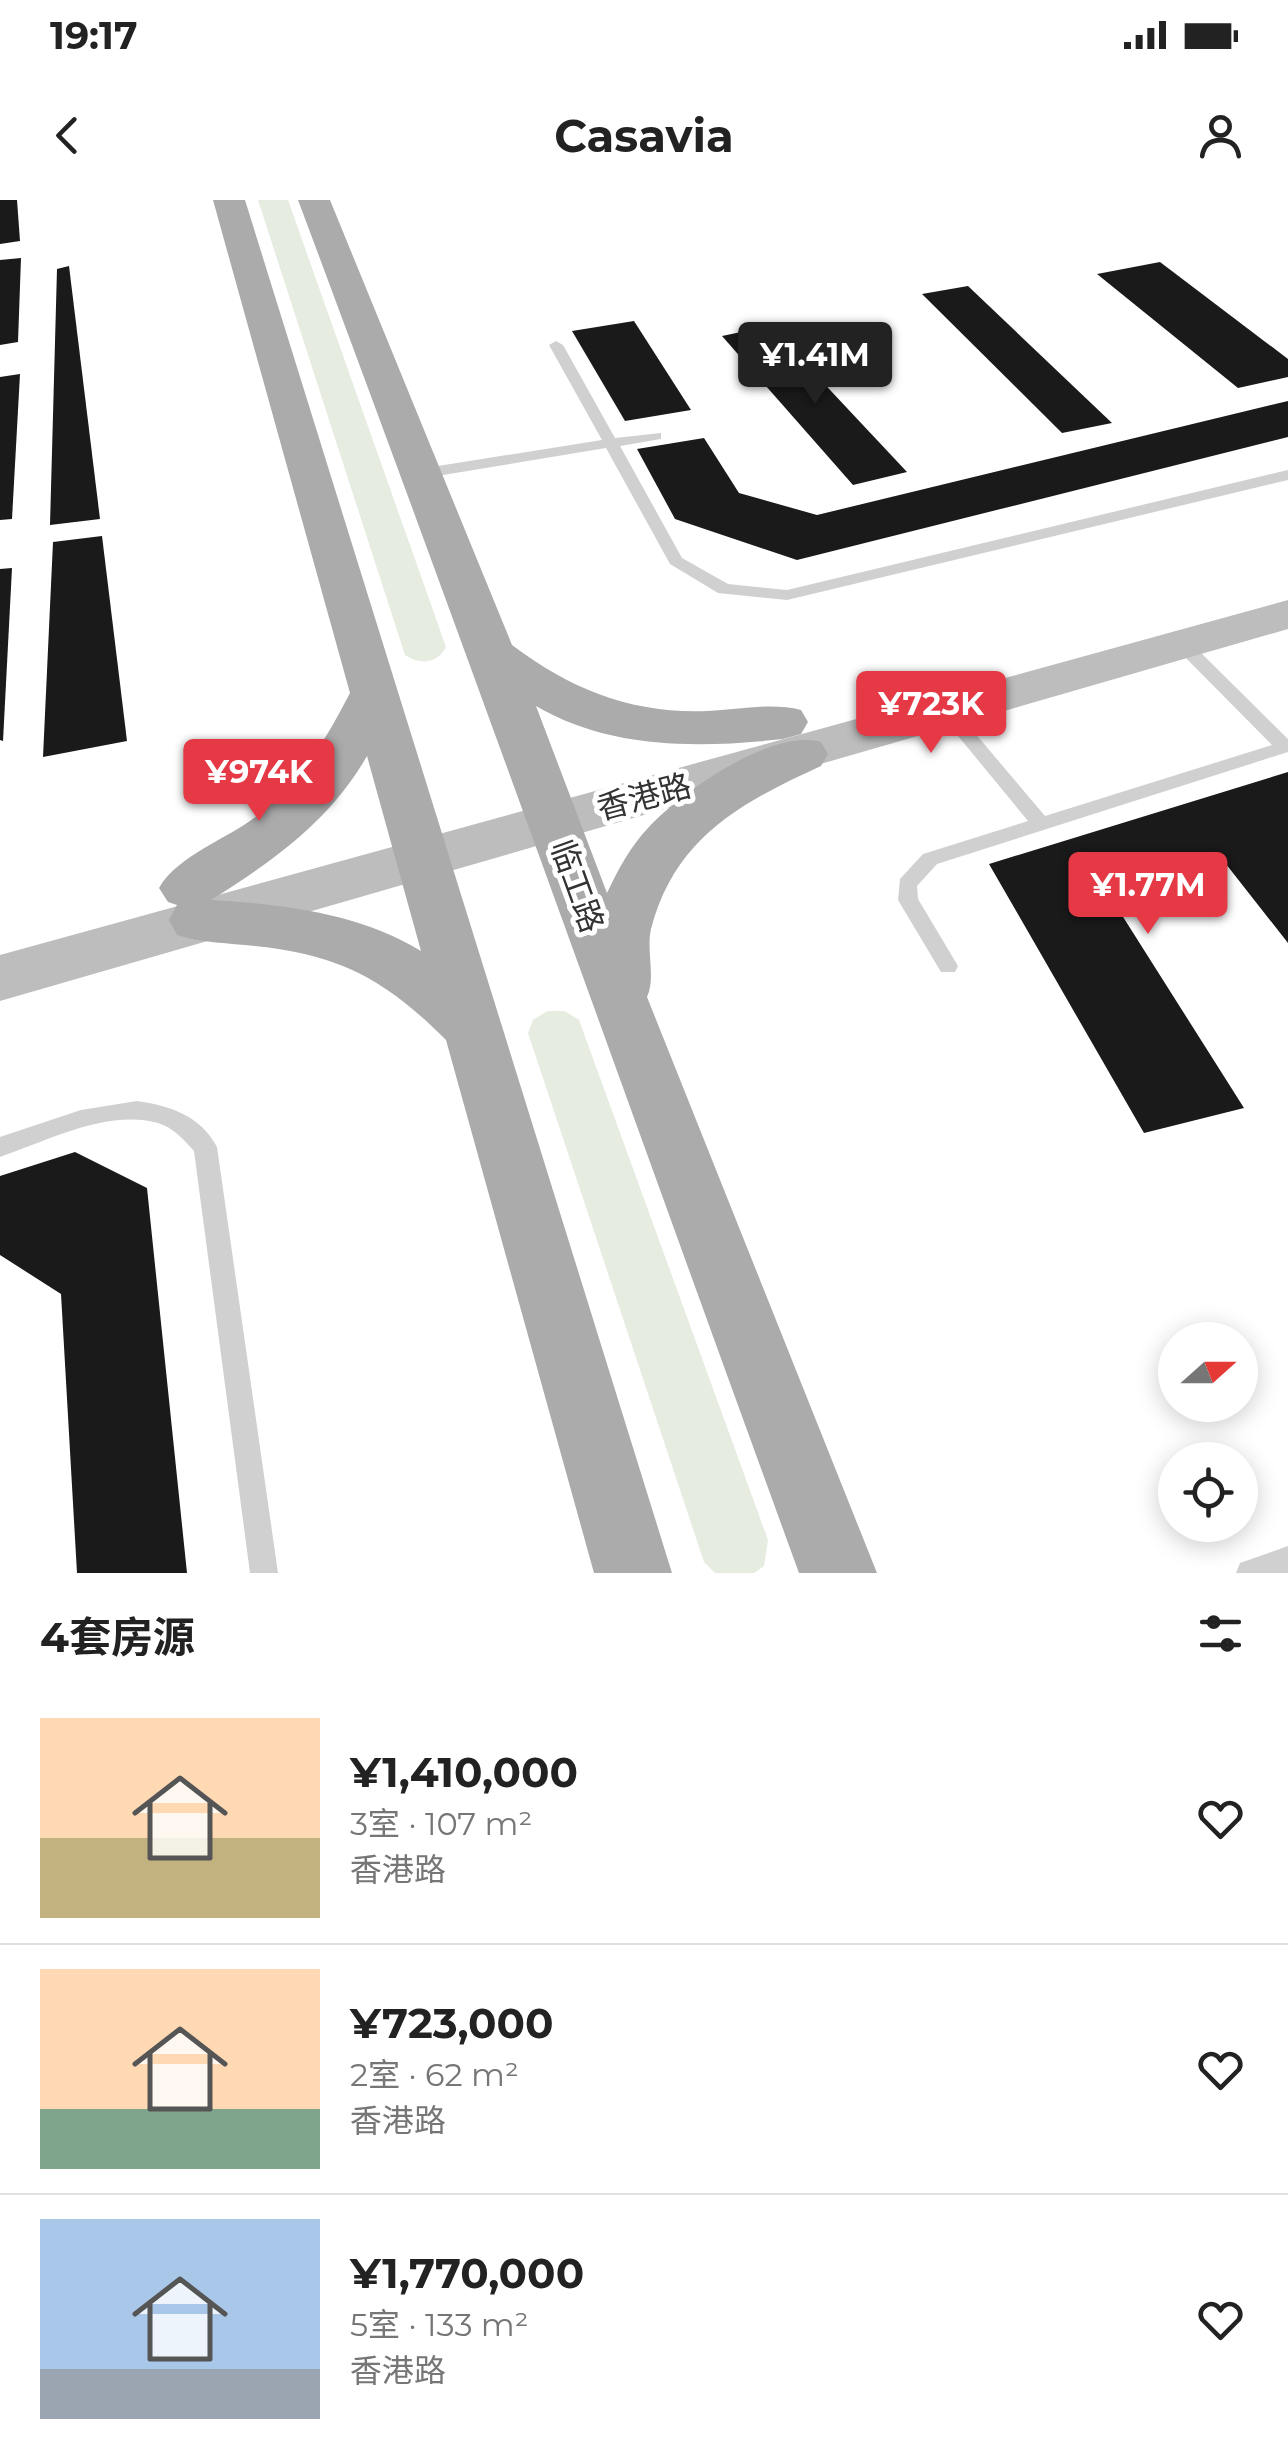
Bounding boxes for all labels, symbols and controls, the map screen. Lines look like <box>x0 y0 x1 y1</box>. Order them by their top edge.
text: 19:17 <box>50 12 138 59</box>
icon: back <box>40 108 95 163</box>
text: Casavia <box>554 108 734 163</box>
icon: person <box>1193 108 1248 163</box>
pin: ¥1.41M <box>734 322 896 407</box>
text: ¥1.41M <box>760 335 870 374</box>
pin: ¥723K <box>861 671 1001 756</box>
text: ¥723K <box>878 684 984 723</box>
pin: ¥974K <box>189 739 329 824</box>
text: ¥974K <box>205 752 313 791</box>
street label: 香港路 <box>592 765 695 828</box>
street label: 临工路 <box>543 834 612 938</box>
pin: ¥1.77M <box>1067 852 1229 937</box>
text: ¥1.77M <box>1090 865 1206 904</box>
north arrow <box>1158 1322 1258 1422</box>
map controls <box>1158 1322 1258 1542</box>
button: locate <box>1158 1442 1258 1542</box>
icon: filters <box>1193 1606 1248 1661</box>
text: 4套房源 <box>40 1611 195 1663</box>
text: ¥1,410,000 <box>350 1746 578 1798</box>
icon: home <box>120 1758 240 1878</box>
icon: heart <box>1193 1791 1248 1846</box>
text: 3室 · 107 m² <box>350 1804 532 1843</box>
text: 香港路 <box>350 1850 446 1889</box>
text: ¥723,000 <box>350 1997 554 2049</box>
icon: home <box>120 2009 240 2129</box>
icon: heart <box>1193 2042 1248 2097</box>
text: 2室 · 62 m² <box>350 2055 519 2094</box>
text: 香港路 <box>350 2101 446 2140</box>
text: ¥1,770,000 <box>350 2247 584 2299</box>
icon: home <box>120 2259 240 2379</box>
icon: heart <box>1193 2292 1248 2347</box>
text: 5室 · 133 m² <box>350 2305 529 2344</box>
text: 香港路 <box>350 2351 446 2390</box>

